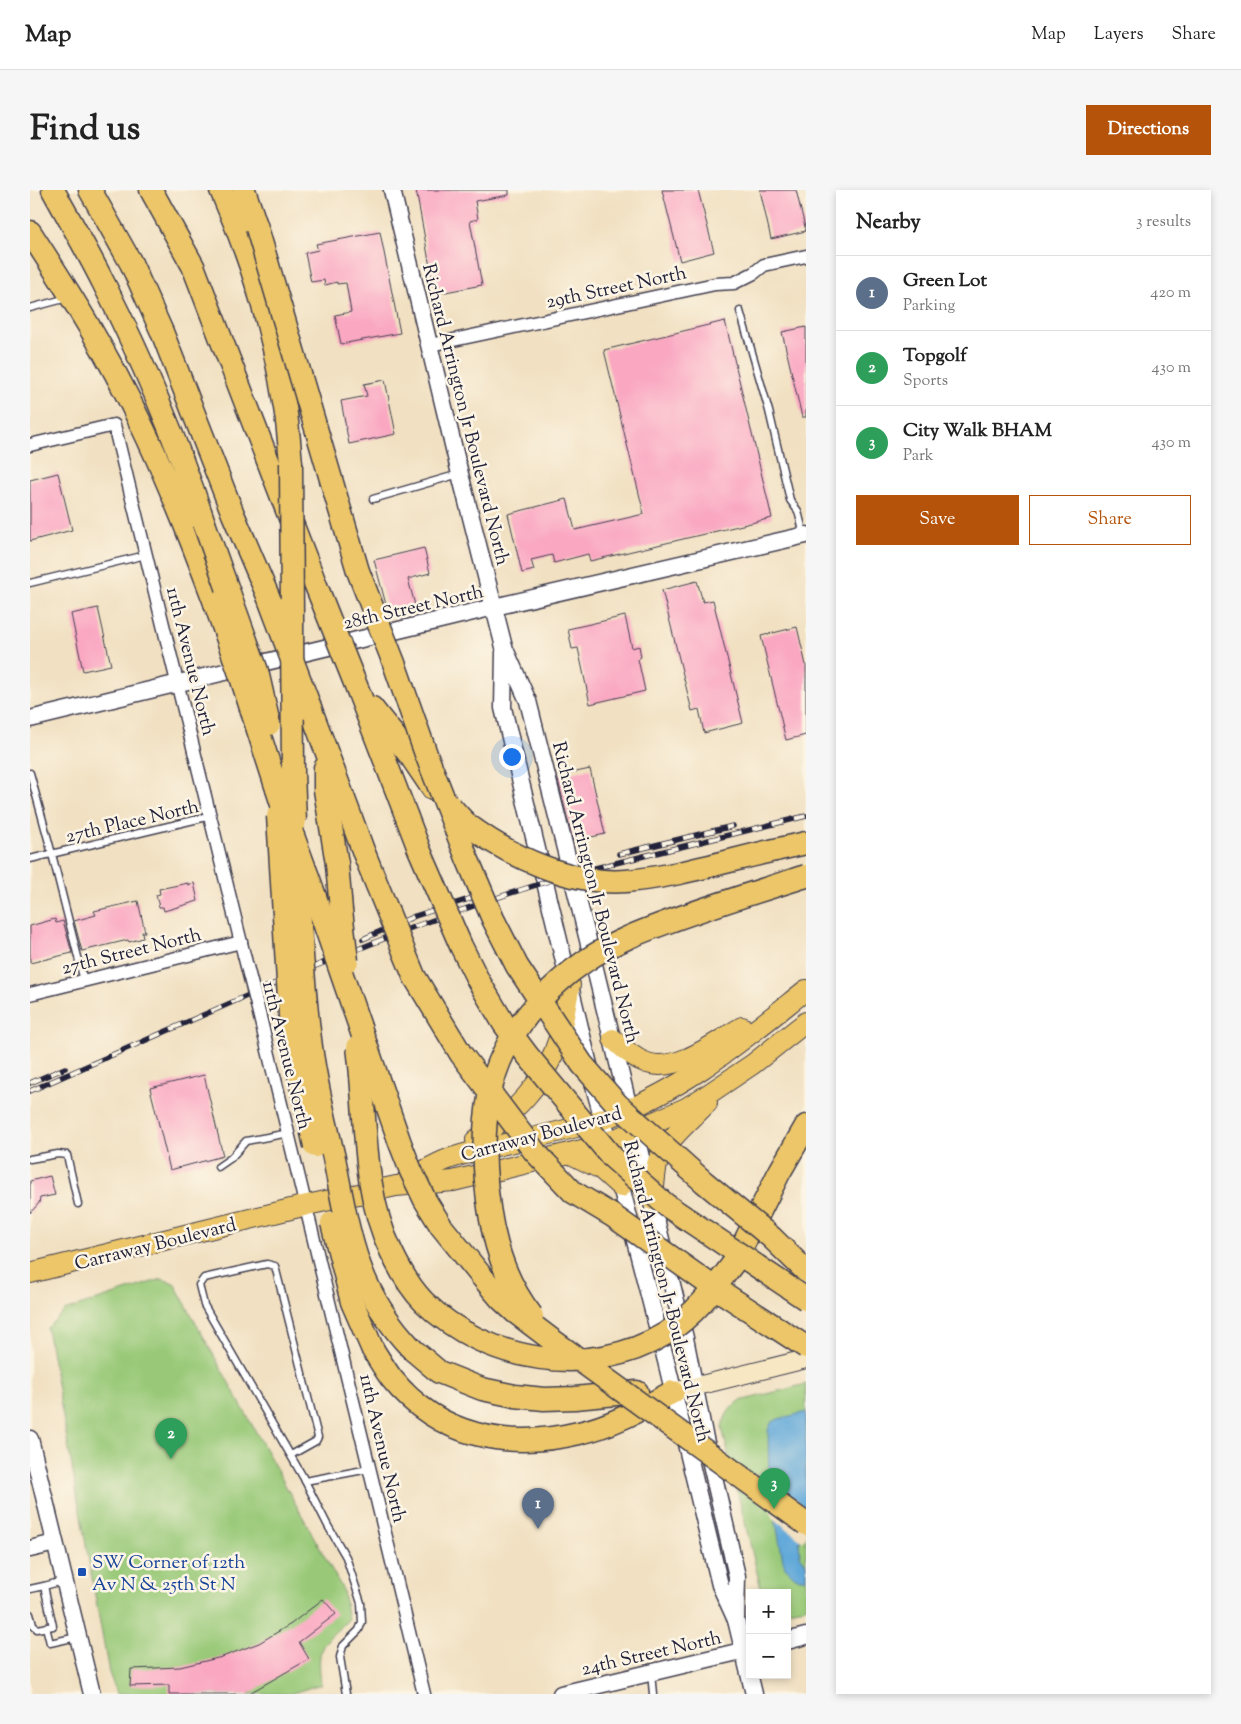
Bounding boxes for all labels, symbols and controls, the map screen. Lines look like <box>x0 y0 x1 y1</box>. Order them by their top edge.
text: Map <box>25 18 71 52</box>
text: Map <box>1031 22 1066 48</box>
text: Layers <box>1094 22 1144 48</box>
text: Share <box>1172 22 1216 48</box>
text: Find us <box>30 105 140 156</box>
button: Directions <box>1086 105 1211 155</box>
text: Nearby <box>856 208 921 238</box>
text: 3 results <box>1136 211 1191 234</box>
street label: 29th Street North <box>544 260 689 317</box>
street label: Richard Arrington Jr Boulevard North <box>414 261 515 568</box>
text: Green Lot <box>903 268 987 295</box>
text: 1 <box>869 282 875 305</box>
text: 420 m <box>1150 282 1191 305</box>
text: Parking <box>903 295 955 318</box>
text: Topgolf <box>903 343 967 370</box>
text: 2 <box>868 357 876 380</box>
text: 430 m <box>1152 357 1191 380</box>
text: Sports <box>903 370 948 393</box>
text: City Walk BHAM <box>903 418 1052 445</box>
text: 3 <box>869 432 875 455</box>
text: 430 m <box>1152 432 1191 455</box>
text: Park <box>903 445 934 468</box>
button: Save <box>856 495 1019 545</box>
button: Share <box>1029 495 1191 545</box>
street label: 28th Street North <box>341 579 486 638</box>
street label: 11th Avenue North <box>158 584 221 739</box>
street label: Richard Arrington Jr Boulevard North <box>544 739 645 1046</box>
your location <box>499 744 525 770</box>
street label: 27th Place North <box>63 794 202 851</box>
street label: 27th Street North <box>59 922 204 983</box>
street label: 11th Avenue North <box>254 978 317 1133</box>
street label: Carraway Boulevard <box>458 1101 625 1170</box>
street label: Richard Arrington Jr Boulevard North <box>615 1138 716 1445</box>
street label: Carraway Boulevard <box>72 1212 240 1279</box>
street label: 11th Avenue North <box>351 1371 412 1526</box>
pin: 2 <box>155 1418 187 1459</box>
pin: 3 <box>758 1468 790 1509</box>
pin: 1 <box>522 1488 554 1529</box>
place label: SW Corner of 12th Av N & 25th St N <box>92 1550 245 1599</box>
marker: SW Corner of 12th Av N & 25th St N <box>76 1566 88 1578</box>
map controls <box>746 1589 791 1679</box>
button: + <box>746 1589 791 1634</box>
street label: 24th Street North <box>579 1625 724 1684</box>
button: − <box>746 1634 791 1679</box>

